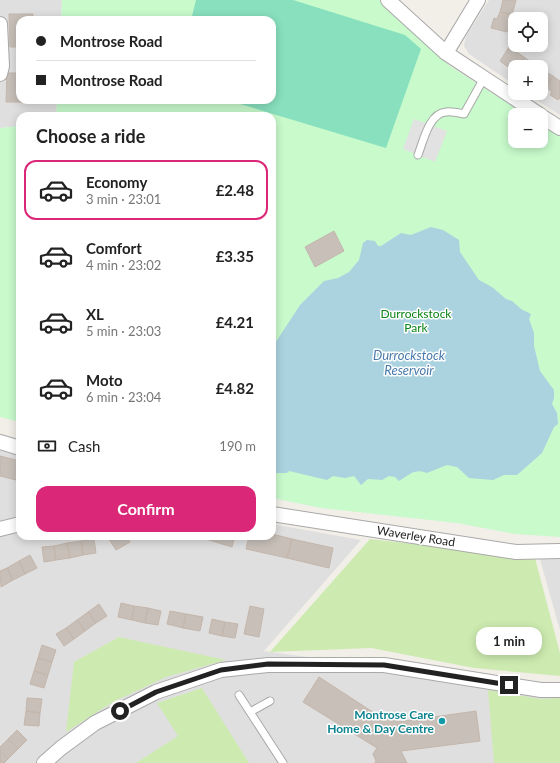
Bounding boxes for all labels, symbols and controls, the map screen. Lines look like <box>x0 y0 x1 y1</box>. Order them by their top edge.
map controls <box>508 12 548 148</box>
button: locate <box>508 12 548 52</box>
text: Montrose Road <box>60 32 163 50</box>
button: + <box>508 60 548 100</box>
text: Montrose Road <box>60 71 163 89</box>
button: − <box>508 108 548 148</box>
text: Choose a ride <box>36 125 145 147</box>
icon: car <box>38 172 74 208</box>
text: Economy <box>86 173 147 191</box>
text: £2.48 <box>216 181 254 199</box>
text: 3 min · 23:01 <box>86 191 161 207</box>
icon: car <box>38 238 74 274</box>
text: Comfort <box>86 239 142 257</box>
text: £3.35 <box>216 247 254 265</box>
text: 4 min · 23:02 <box>86 257 161 273</box>
icon: car <box>38 304 74 340</box>
text: XL <box>86 305 104 323</box>
park label: Durrockstock Park <box>381 306 452 335</box>
text: £4.21 <box>216 313 254 331</box>
text: 5 min · 23:03 <box>86 323 161 339</box>
water label: Durrockstock Reservoir <box>373 347 446 378</box>
icon: car <box>38 370 74 406</box>
text: Moto <box>86 371 123 389</box>
text: £4.82 <box>216 379 254 397</box>
text: 6 min · 23:04 <box>86 389 161 405</box>
icon: cash <box>36 435 58 457</box>
text: Cash <box>68 437 100 455</box>
text: 190 m <box>219 438 256 454</box>
button: Confirm <box>36 486 256 532</box>
street label: Waverley Road <box>376 522 456 550</box>
callout: 1 min <box>476 627 542 655</box>
text: 1 min <box>493 633 525 649</box>
route end <box>500 676 518 694</box>
route start <box>111 702 129 720</box>
place label: Montrose Care Home & Day Centre <box>327 707 435 736</box>
marker: Montrose Care Home & Day Centre <box>437 716 447 726</box>

